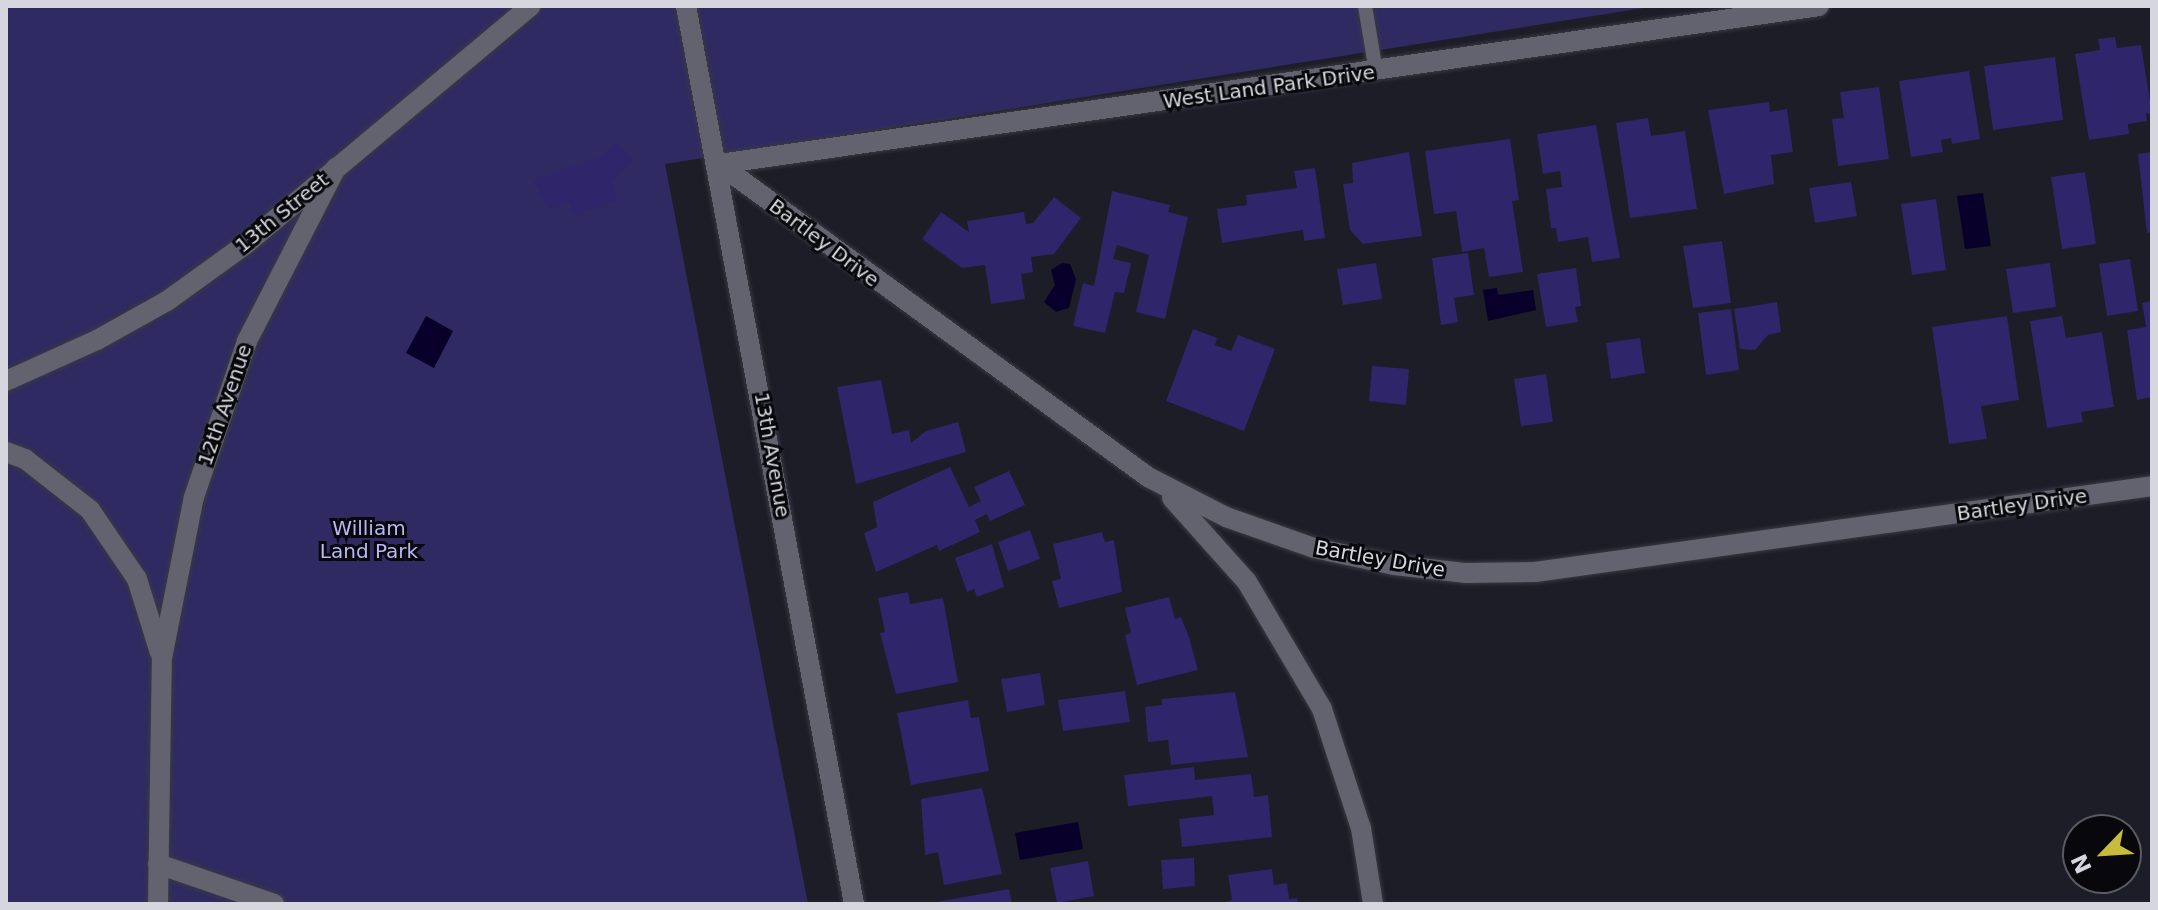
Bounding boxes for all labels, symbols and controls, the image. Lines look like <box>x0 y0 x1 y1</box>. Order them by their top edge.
street label: West Land Park Drive <box>1162 60 1376 114</box>
street label: 13th Street <box>231 168 333 258</box>
street label: Bartley Drive <box>764 194 884 292</box>
street label: 12th Avenue <box>193 341 257 469</box>
street label: 13th Avenue <box>749 391 795 519</box>
street label: Bartley Drive <box>1955 484 2089 526</box>
park label: William Land Park <box>320 517 418 564</box>
street label: Bartley Drive <box>1313 536 1447 582</box>
north arrow <box>2062 814 2142 894</box>
text: N <box>2066 850 2097 877</box>

